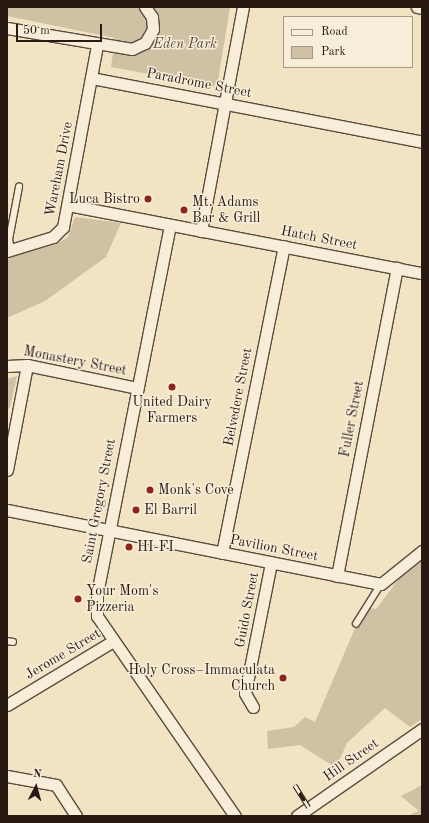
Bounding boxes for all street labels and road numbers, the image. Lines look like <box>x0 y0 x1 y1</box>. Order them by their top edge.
street label: Paradrome Street <box>145 65 253 101</box>
street label: Wareham Drive <box>42 120 76 218</box>
street label: Hatch Street <box>279 222 359 254</box>
street label: Monastery Street <box>22 343 128 379</box>
street label: Belvedere Street <box>220 346 256 448</box>
street label: Fuller Street <box>336 379 368 459</box>
street label: Saint Gregory Street <box>79 437 119 565</box>
street label: Pavilion Street <box>228 531 320 565</box>
street label: Guido Street <box>231 571 263 649</box>
street label: Jerome Street <box>22 625 104 683</box>
street label: Hill Street <box>320 735 382 785</box>

